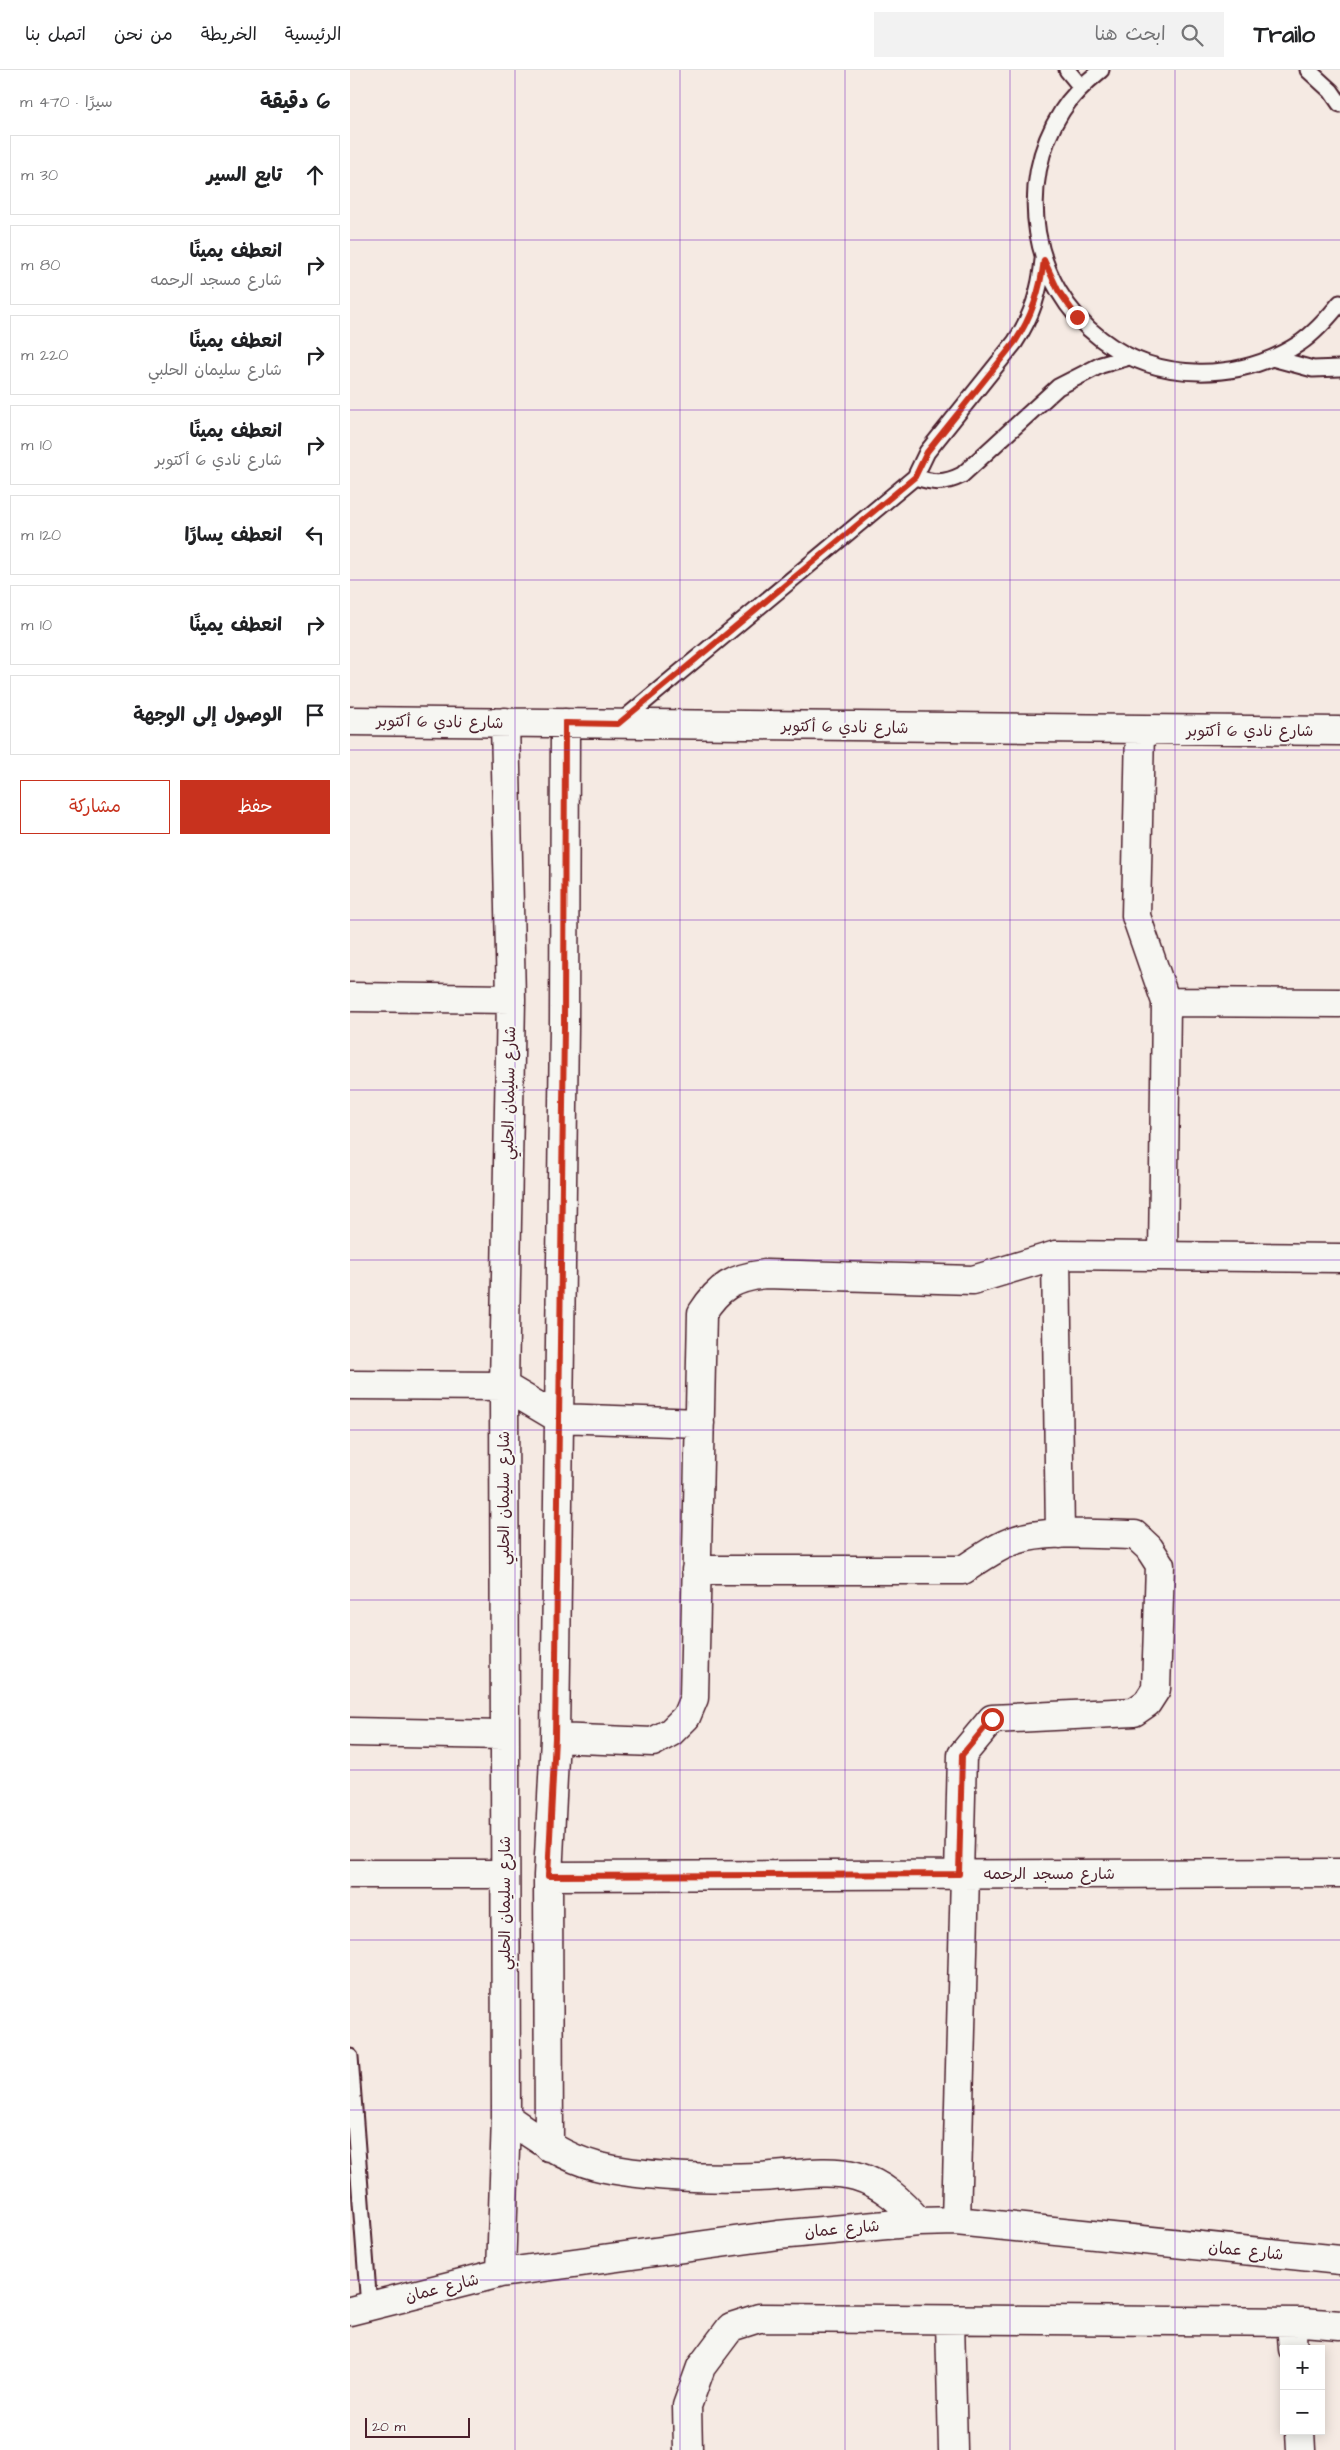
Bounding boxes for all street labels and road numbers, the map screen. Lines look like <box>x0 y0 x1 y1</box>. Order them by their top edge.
street label: شارع نادي 6 أكتوبر <box>374 710 504 734</box>
street label: شارع نادي 6 أكتوبر <box>779 715 909 739</box>
street label: شارع نادي 6 أكتوبر <box>1185 720 1313 742</box>
street label: شارع سليمان الحلبي <box>497 1026 524 1160</box>
street label: شارع سليمان الحلبي <box>493 1431 518 1565</box>
street label: شارع سليمان الحلبي <box>494 1836 519 1970</box>
street label: شارع مسجد الرحمه <box>983 1863 1115 1885</box>
street label: شارع عمان <box>804 2215 880 2243</box>
street label: شارع عمان <box>1207 2236 1285 2266</box>
street label: شارع عمان <box>403 2268 481 2308</box>

